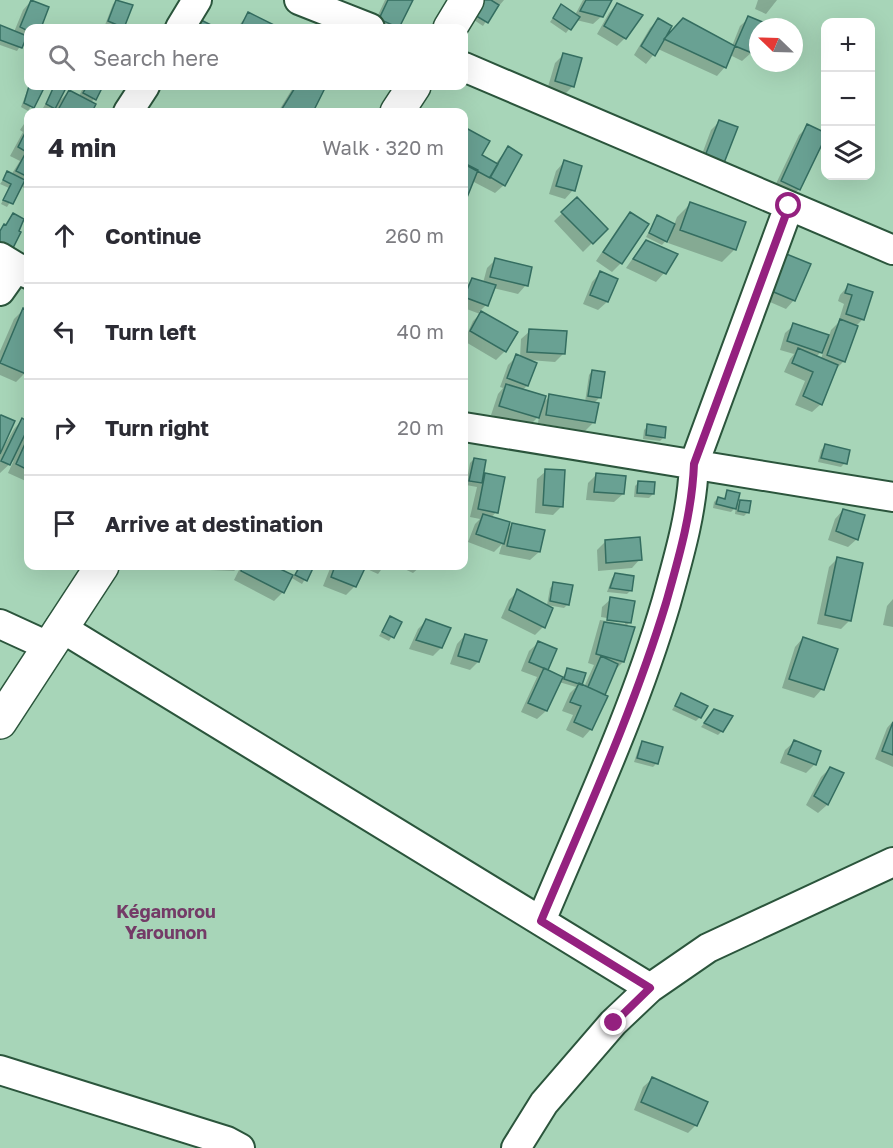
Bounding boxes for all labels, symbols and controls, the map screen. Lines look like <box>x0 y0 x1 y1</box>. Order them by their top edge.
north arrow <box>749 18 803 72</box>
map controls <box>821 18 875 180</box>
button: + <box>821 18 875 72</box>
search box <box>24 24 468 90</box>
icon: search <box>45 41 78 74</box>
text: Search here <box>93 44 219 71</box>
button: − <box>821 72 875 126</box>
button: layers <box>821 126 875 180</box>
text: 4 min <box>48 132 116 163</box>
text: Walk · 320 m <box>322 135 444 159</box>
route start <box>775 192 801 218</box>
icon: ahead <box>48 219 81 252</box>
text: Continue <box>105 222 201 249</box>
text: 260 m <box>385 223 444 247</box>
icon: left <box>48 315 81 348</box>
text: Turn left <box>105 318 196 345</box>
text: 40 m <box>397 319 444 343</box>
icon: right <box>48 411 81 444</box>
text: Turn right <box>105 414 209 441</box>
text: 20 m <box>397 415 444 439</box>
icon: arrive <box>48 507 81 540</box>
text: Arrive at destination <box>105 510 323 537</box>
district label: Kégamorou Yarounon <box>116 900 216 943</box>
route end <box>600 1009 626 1035</box>

